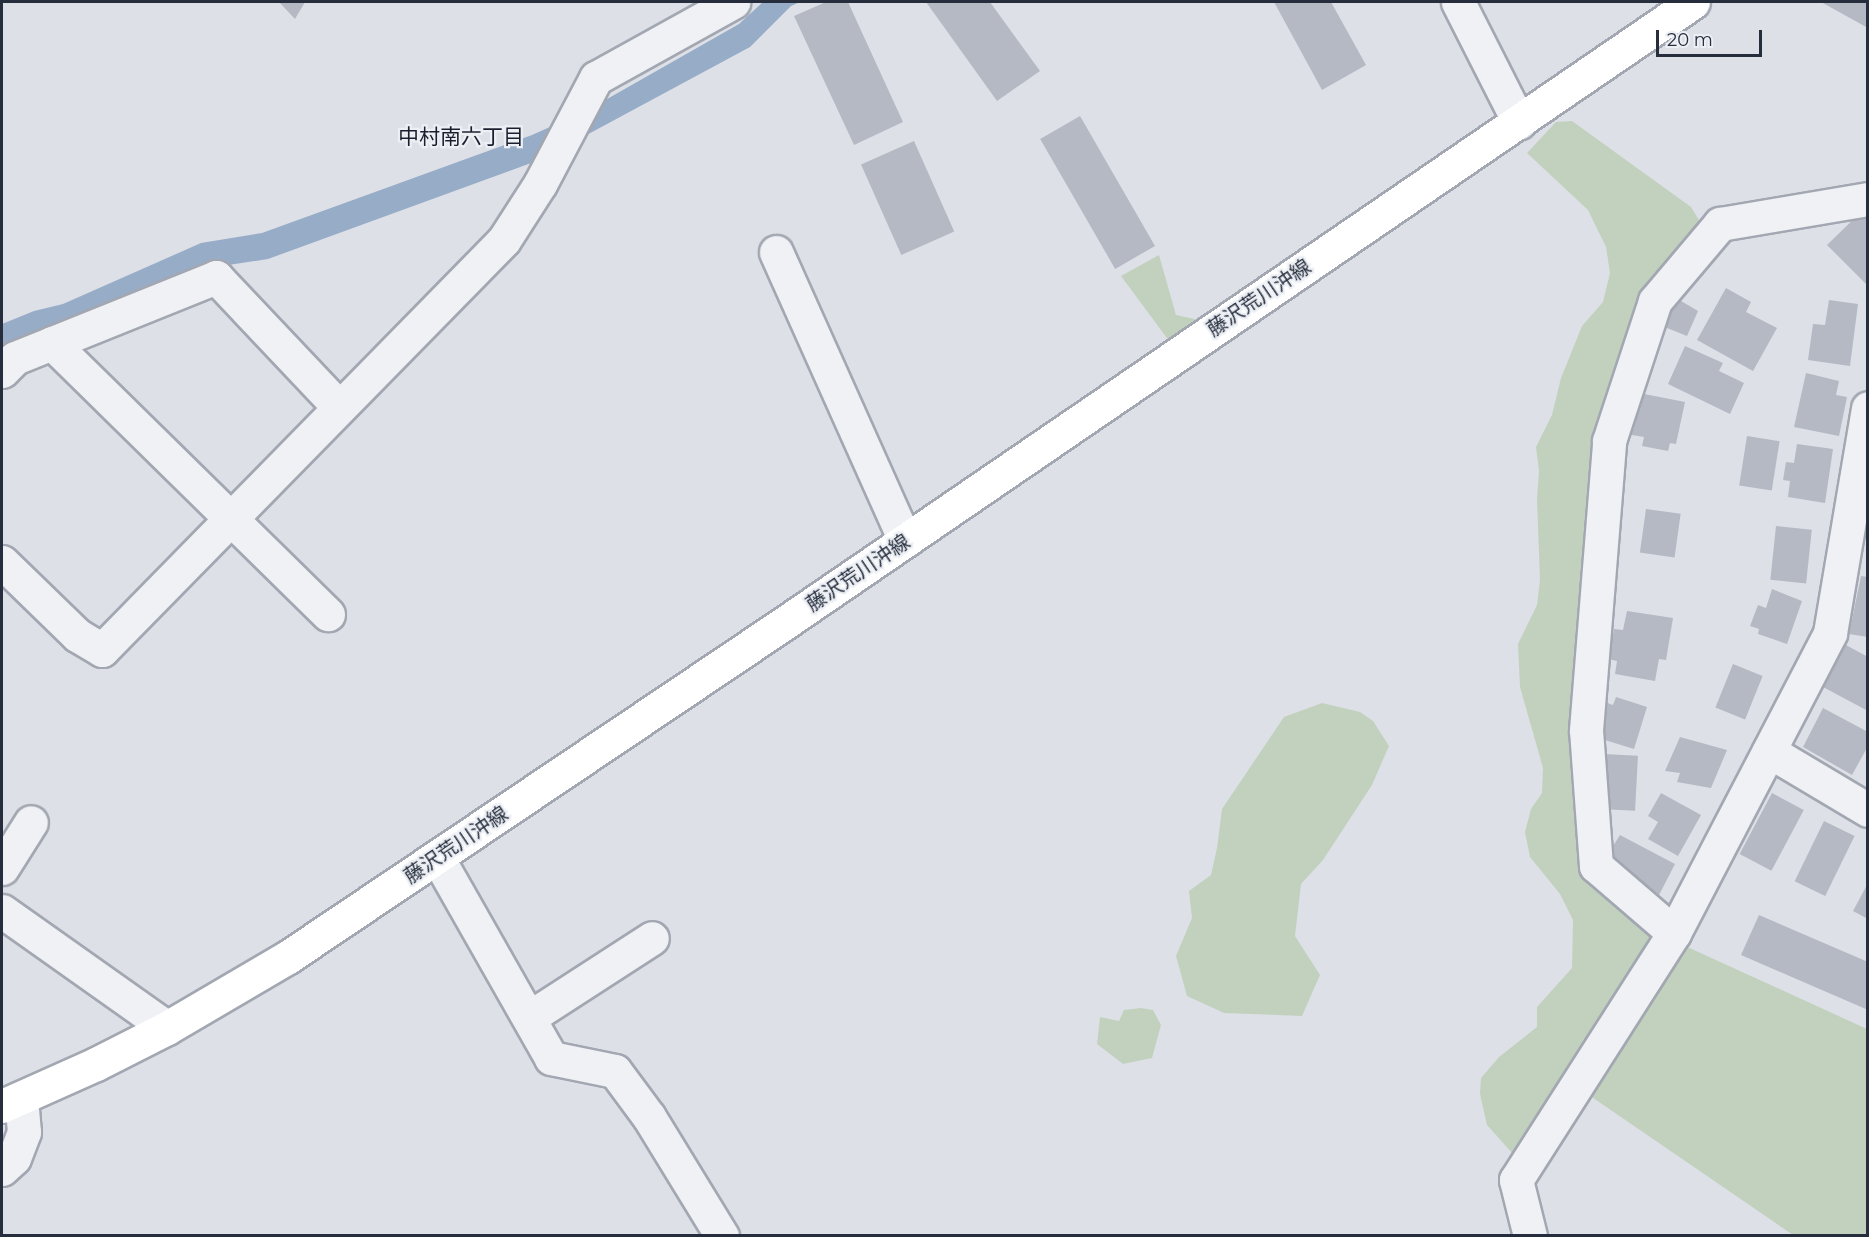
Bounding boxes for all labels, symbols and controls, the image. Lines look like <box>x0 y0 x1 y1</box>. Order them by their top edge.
scale bar <box>1659 18 1766 56</box>
text: 20 m <box>1667 29 1713 51</box>
district label: 中村南六丁目 <box>398 124 524 150</box>
street label: 藤沢荒川沖線 <box>1203 255 1315 341</box>
street label: 藤沢荒川沖線 <box>802 530 914 616</box>
street label: 藤沢荒川沖線 <box>400 802 512 888</box>

